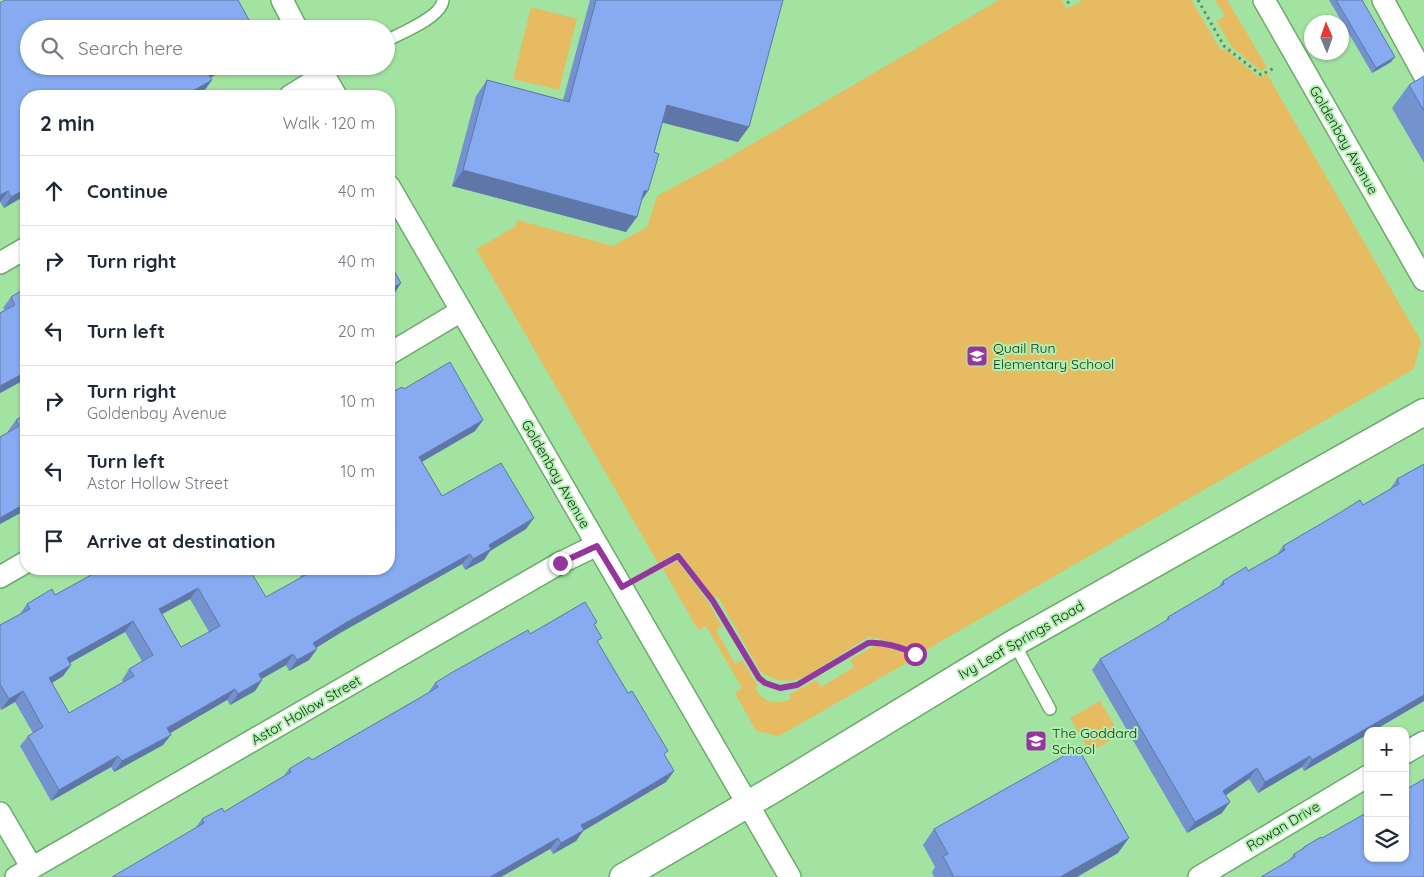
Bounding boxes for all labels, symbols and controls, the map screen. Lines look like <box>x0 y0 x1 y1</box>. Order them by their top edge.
north arrow <box>1304 15 1349 60</box>
search box <box>20 20 395 75</box>
icon: search <box>38 34 66 62</box>
text: Search here <box>78 36 183 60</box>
street label: Goldenbay Avenue <box>1306 83 1382 198</box>
text: 2 min <box>40 110 95 136</box>
text: Walk · 120 m <box>283 113 375 133</box>
icon: ahead <box>40 177 68 205</box>
text: Continue <box>87 179 168 203</box>
text: 40 m <box>338 181 375 201</box>
icon: right <box>40 247 68 275</box>
text: Turn right <box>87 249 176 273</box>
text: 40 m <box>338 251 375 271</box>
icon: left <box>40 317 68 345</box>
text: Turn left <box>87 319 165 343</box>
text: 20 m <box>338 321 375 341</box>
place label: Quail Run Elementary School <box>993 339 1114 373</box>
school or university icon: Quail Run Elementary School <box>965 344 989 368</box>
text: Turn right <box>87 379 176 403</box>
icon: right <box>40 387 68 415</box>
text: 10 m <box>341 391 375 411</box>
text: Goldenbay Avenue <box>87 403 227 423</box>
street label: Goldenbay Avenue <box>518 417 594 532</box>
text: Turn left <box>87 449 165 473</box>
icon: left <box>40 457 68 485</box>
text: 10 m <box>341 461 375 481</box>
text: Astor Hollow Street <box>87 473 229 493</box>
icon: arrive <box>40 527 68 555</box>
text: Arrive at destination <box>87 529 276 553</box>
route end <box>549 552 572 575</box>
street label: Ivy Leaf Springs Road <box>955 597 1087 683</box>
route start <box>904 643 927 666</box>
street label: Astor Hollow Street <box>248 671 364 749</box>
place label: The Goddard School <box>1052 724 1137 758</box>
map controls <box>1364 727 1409 862</box>
button: + <box>1364 727 1409 772</box>
school or university icon: The Goddard School <box>1024 729 1048 753</box>
button: − <box>1364 772 1409 817</box>
street label: Rowan Drive <box>1243 797 1323 855</box>
button: layers <box>1364 817 1409 862</box>

